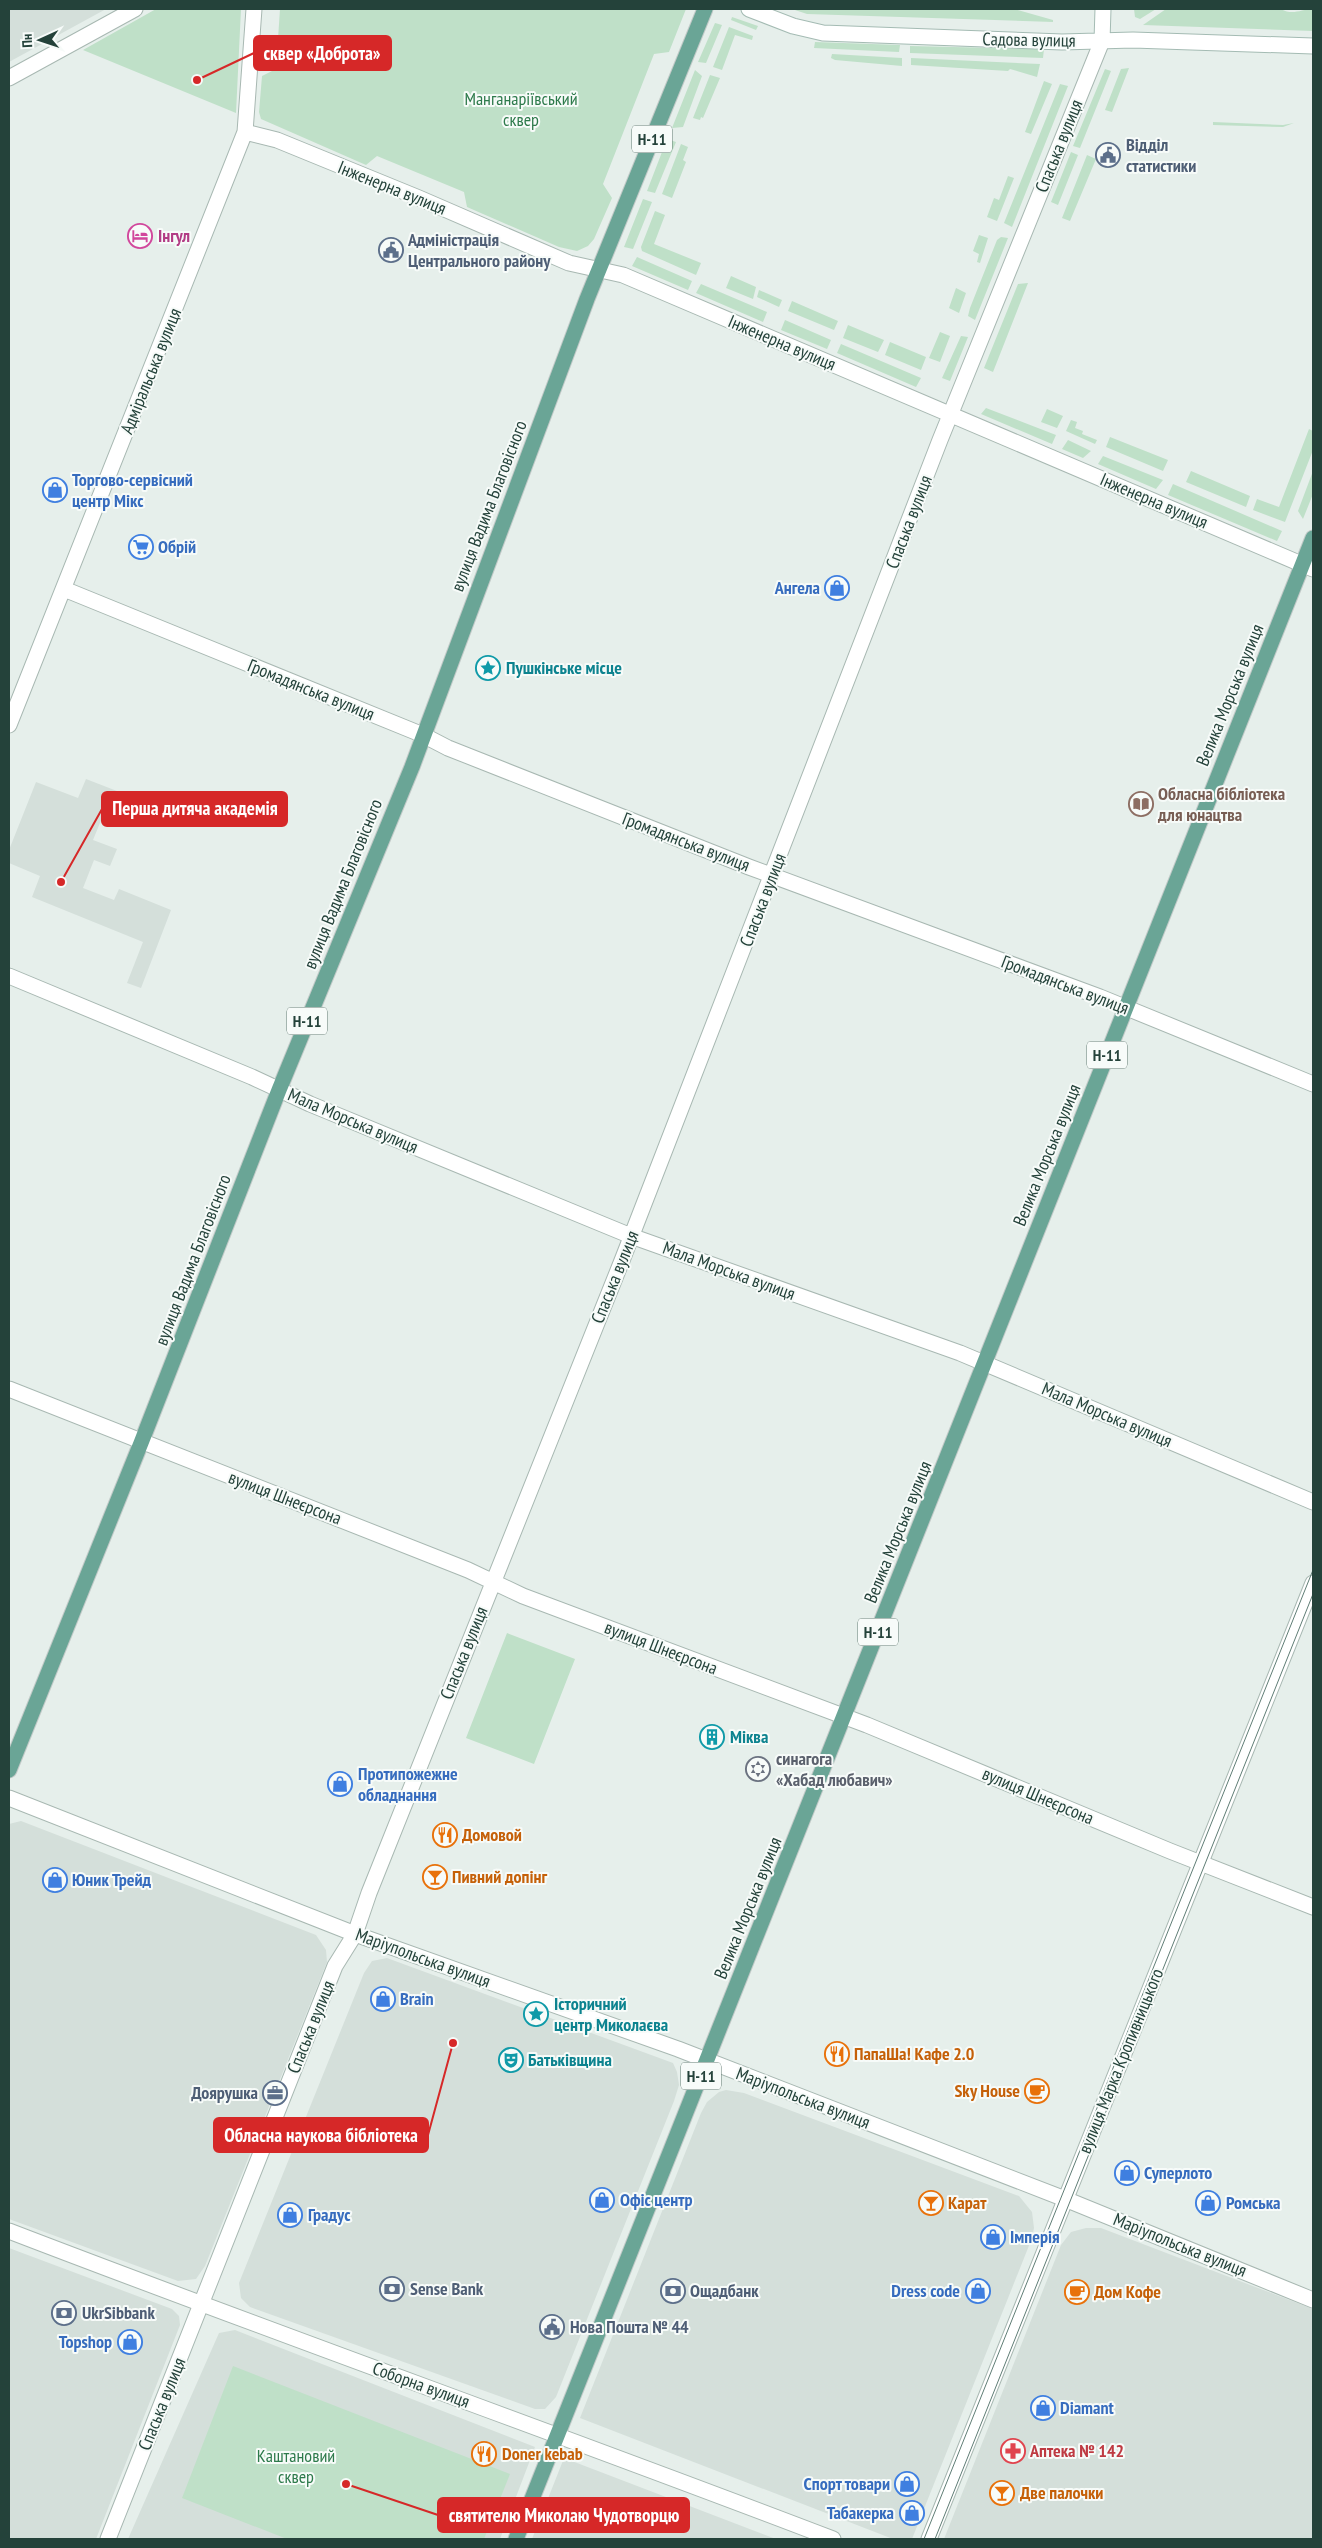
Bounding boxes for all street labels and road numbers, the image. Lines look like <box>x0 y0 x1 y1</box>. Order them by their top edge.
street label: Садова вулиця <box>982 27 1076 52</box>
street label: Спаська вулиця <box>1029 96 1088 196</box>
road number: Н-11 <box>632 126 672 152</box>
street label: Інженерна вулиця <box>335 155 450 220</box>
street label: Адміральська вулиця <box>115 304 186 437</box>
street label: Інженерна вулиця <box>725 310 840 376</box>
street label: вулиця Вадима Благовісного <box>445 417 532 594</box>
street label: Інженерна вулиця <box>1097 468 1212 534</box>
street label: Спаська вулиця <box>880 472 937 572</box>
street label: Велика Морська вулиця <box>1191 620 1268 769</box>
street label: Громадянська вулиця <box>244 654 378 725</box>
street label: вулиця Вадима Благовісного <box>298 795 387 972</box>
street label: Громадянська вулиця <box>619 807 753 876</box>
street label: Спаська вулиця <box>734 850 791 950</box>
street label: Громадянська вулиця <box>998 950 1132 1019</box>
road number: Н-11 <box>287 1008 327 1034</box>
road number: Н-11 <box>1087 1042 1127 1068</box>
street label: Велика Морська вулиця <box>1008 1080 1085 1229</box>
street label: Мала Морська вулиця <box>285 1083 422 1158</box>
street label: вулиця Вадима Благовісного <box>149 1171 236 1348</box>
street label: Спаська вулиця <box>585 1227 644 1327</box>
street label: Мала Морська вулиця <box>660 1236 799 1305</box>
street label: Мала Морська вулиця <box>1039 1377 1176 1452</box>
street label: Велика Морська вулиця <box>859 1457 936 1606</box>
street label: вулиця Шнеєрсона <box>226 1465 345 1530</box>
street label: Спаська вулиця <box>434 1603 493 1703</box>
street label: вулиця Шнеєрсона <box>602 1615 721 1680</box>
road number: Н-11 <box>858 1618 898 1645</box>
street label: вулиця Шнеєрсона <box>979 1762 1097 1829</box>
street label: Велика Морська вулиця <box>709 1833 786 1982</box>
street label: Маріупольська вулиця <box>353 1922 494 1993</box>
street label: вулиця Марка Кропивницького <box>1073 1965 1168 2157</box>
street label: Спаська вулиця <box>281 1977 340 2077</box>
street label: Маріупольська вулиця <box>733 2061 874 2134</box>
road number: Н-11 <box>681 2062 721 2090</box>
street label: Маріупольська вулиця <box>1110 2207 1250 2282</box>
street label: Спаська вулиця <box>132 2354 191 2454</box>
street label: Соборна вулиця <box>369 2356 473 2413</box>

